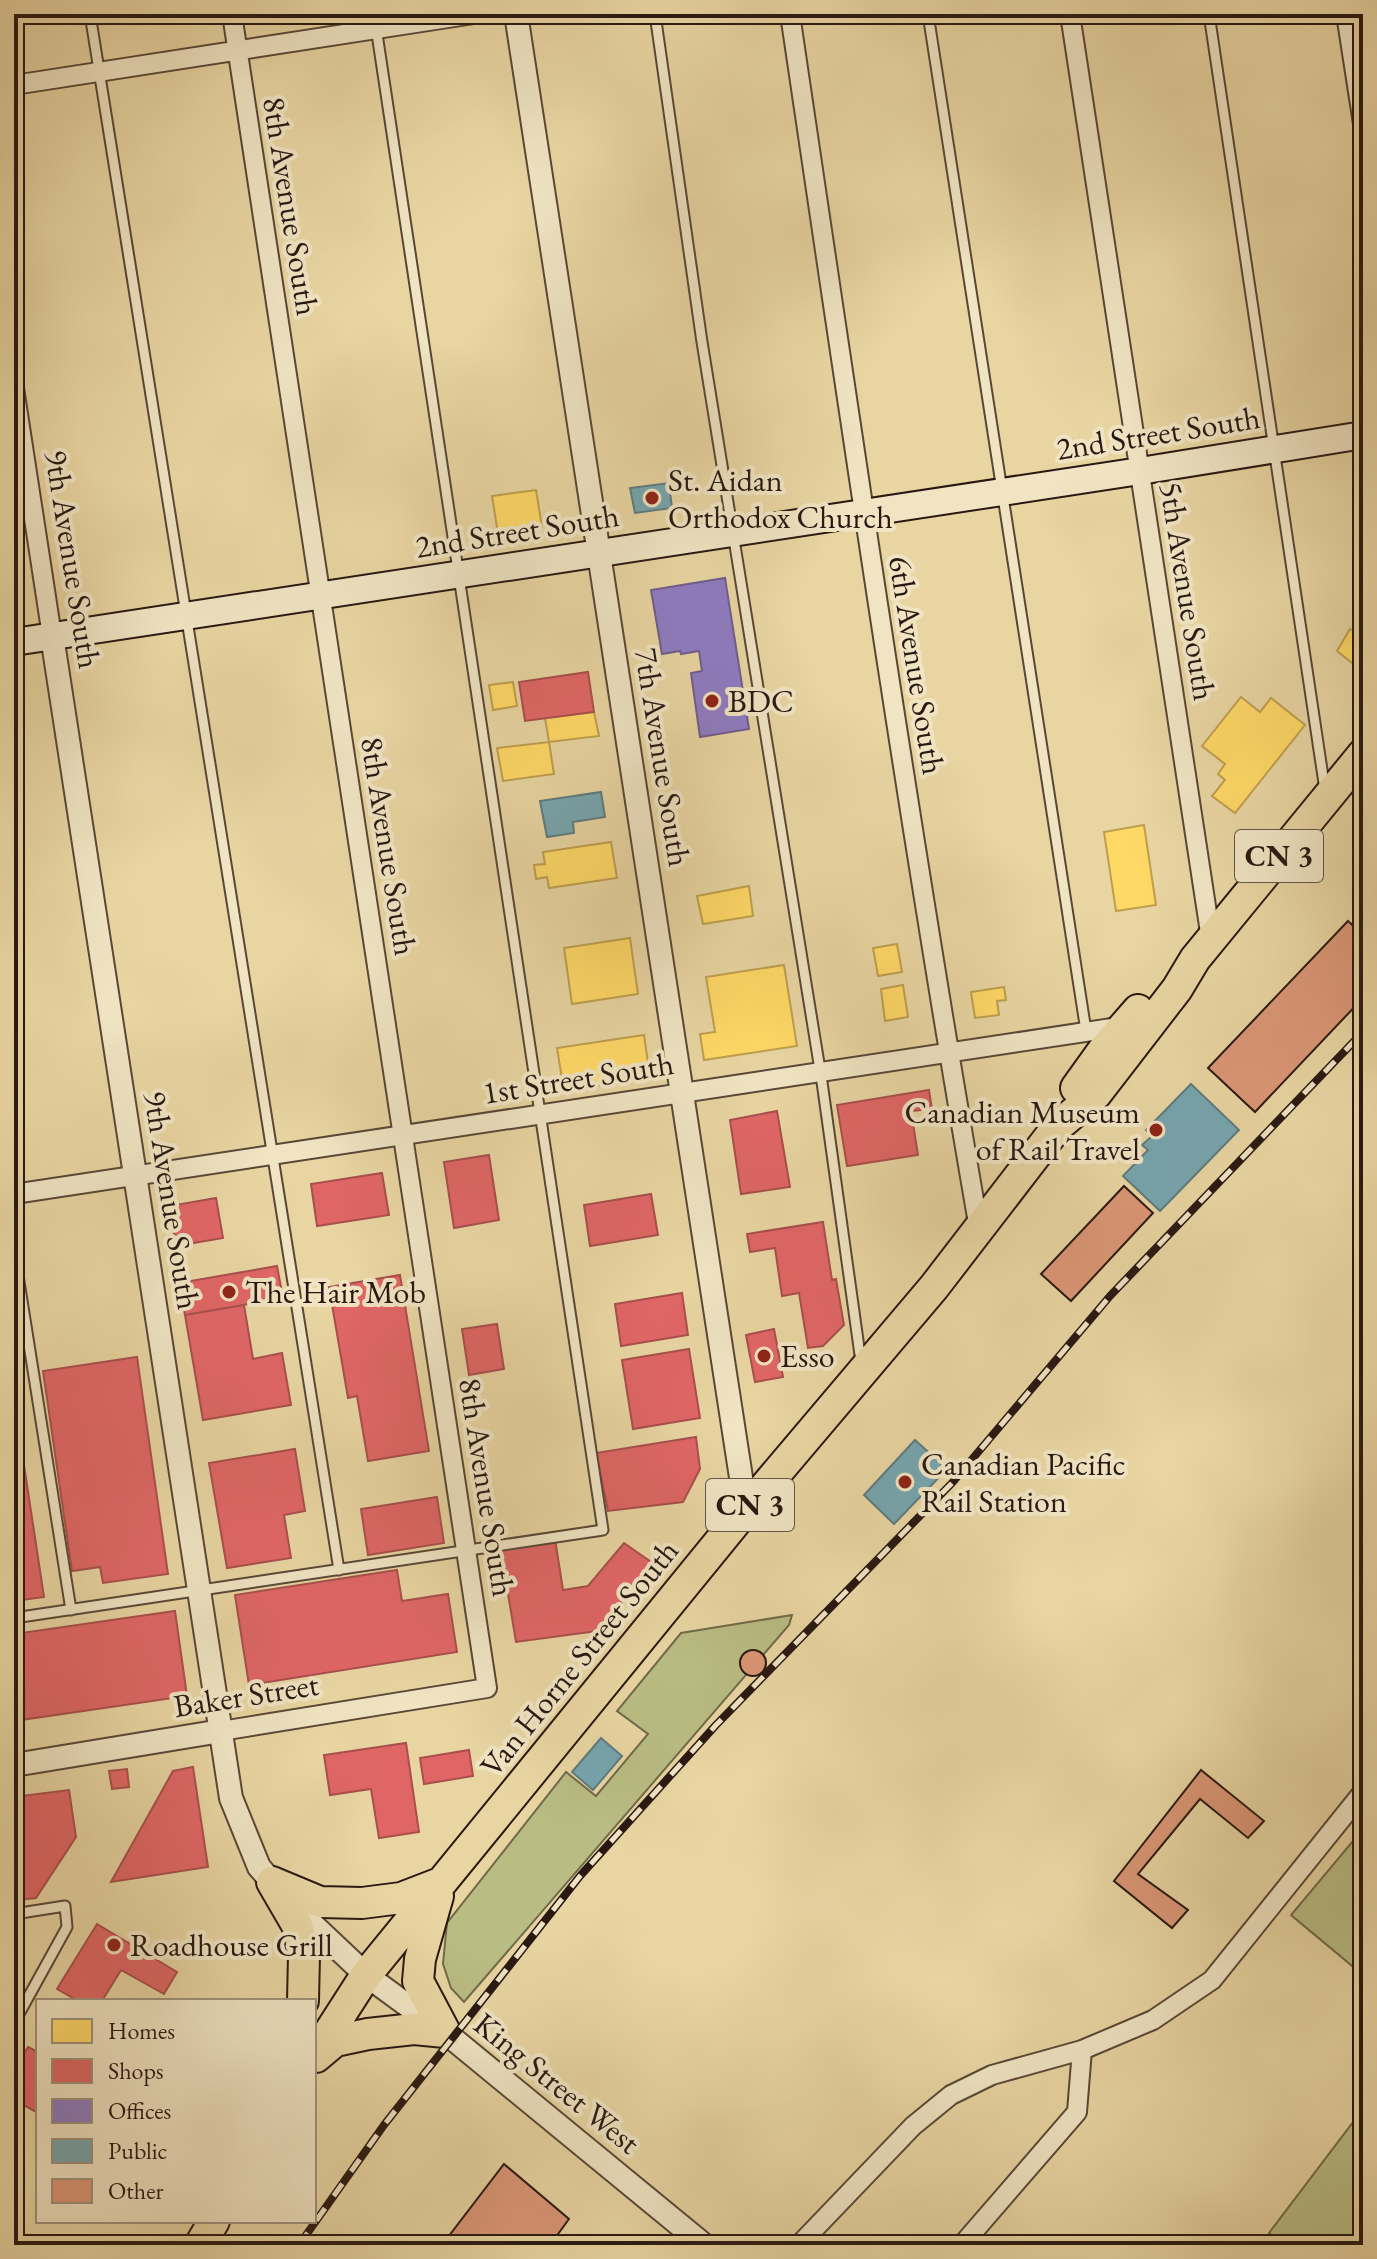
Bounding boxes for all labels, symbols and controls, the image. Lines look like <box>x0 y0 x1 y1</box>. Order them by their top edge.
street label: 8th Avenue South <box>253 94 329 318</box>
street label: 2nd Street South <box>1053 396 1263 470</box>
street label: 9th Avenue South <box>35 447 111 671</box>
place label: St. Aidan Orthodox Church <box>668 459 893 538</box>
street label: 5th Avenue South <box>1150 479 1226 703</box>
marker: St. Aidan Orthodox Church <box>643 489 661 507</box>
street label: 2nd Street South <box>412 494 622 568</box>
street label: 6th Avenue South <box>879 553 955 777</box>
street label: 7th Avenue South <box>625 645 701 869</box>
place label: BDC <box>728 680 794 722</box>
marker: BDC <box>703 692 721 710</box>
street label: 8th Avenue South <box>351 734 427 958</box>
road number: CN 3 <box>1235 830 1323 882</box>
street label: 1st Street South <box>479 1042 677 1114</box>
street label: 9th Avenue South <box>134 1088 210 1312</box>
place label: Canadian Museum of Rail Travel <box>904 1091 1140 1170</box>
marker: Canadian Museum of Rail Travel <box>1147 1121 1165 1139</box>
place label: The Hair Mob <box>245 1271 426 1313</box>
marker: The Hair Mob <box>220 1283 238 1301</box>
place label: Esso <box>780 1335 835 1377</box>
marker: Esso <box>755 1347 773 1365</box>
street label: 8th Avenue South <box>449 1375 525 1599</box>
place label: Canadian Pacific Rail Station <box>921 1443 1126 1522</box>
marker: Canadian Pacific Rail Station <box>896 1473 914 1491</box>
road number: CN 3 <box>706 1479 794 1531</box>
street label: Van Horne Street South <box>470 1531 688 1785</box>
street label: Baker Street <box>170 1663 322 1727</box>
place label: Roadhouse Grill <box>130 1924 333 1966</box>
marker: Roadhouse Grill <box>105 1936 123 1954</box>
legend <box>36 1999 316 2223</box>
street label: King Street West <box>465 2003 649 2163</box>
text: Homes <box>108 2015 175 2046</box>
text: Shops <box>108 2055 164 2086</box>
text: Offices <box>108 2095 171 2126</box>
text: Public <box>108 2135 167 2166</box>
text: Other <box>108 2175 164 2206</box>

